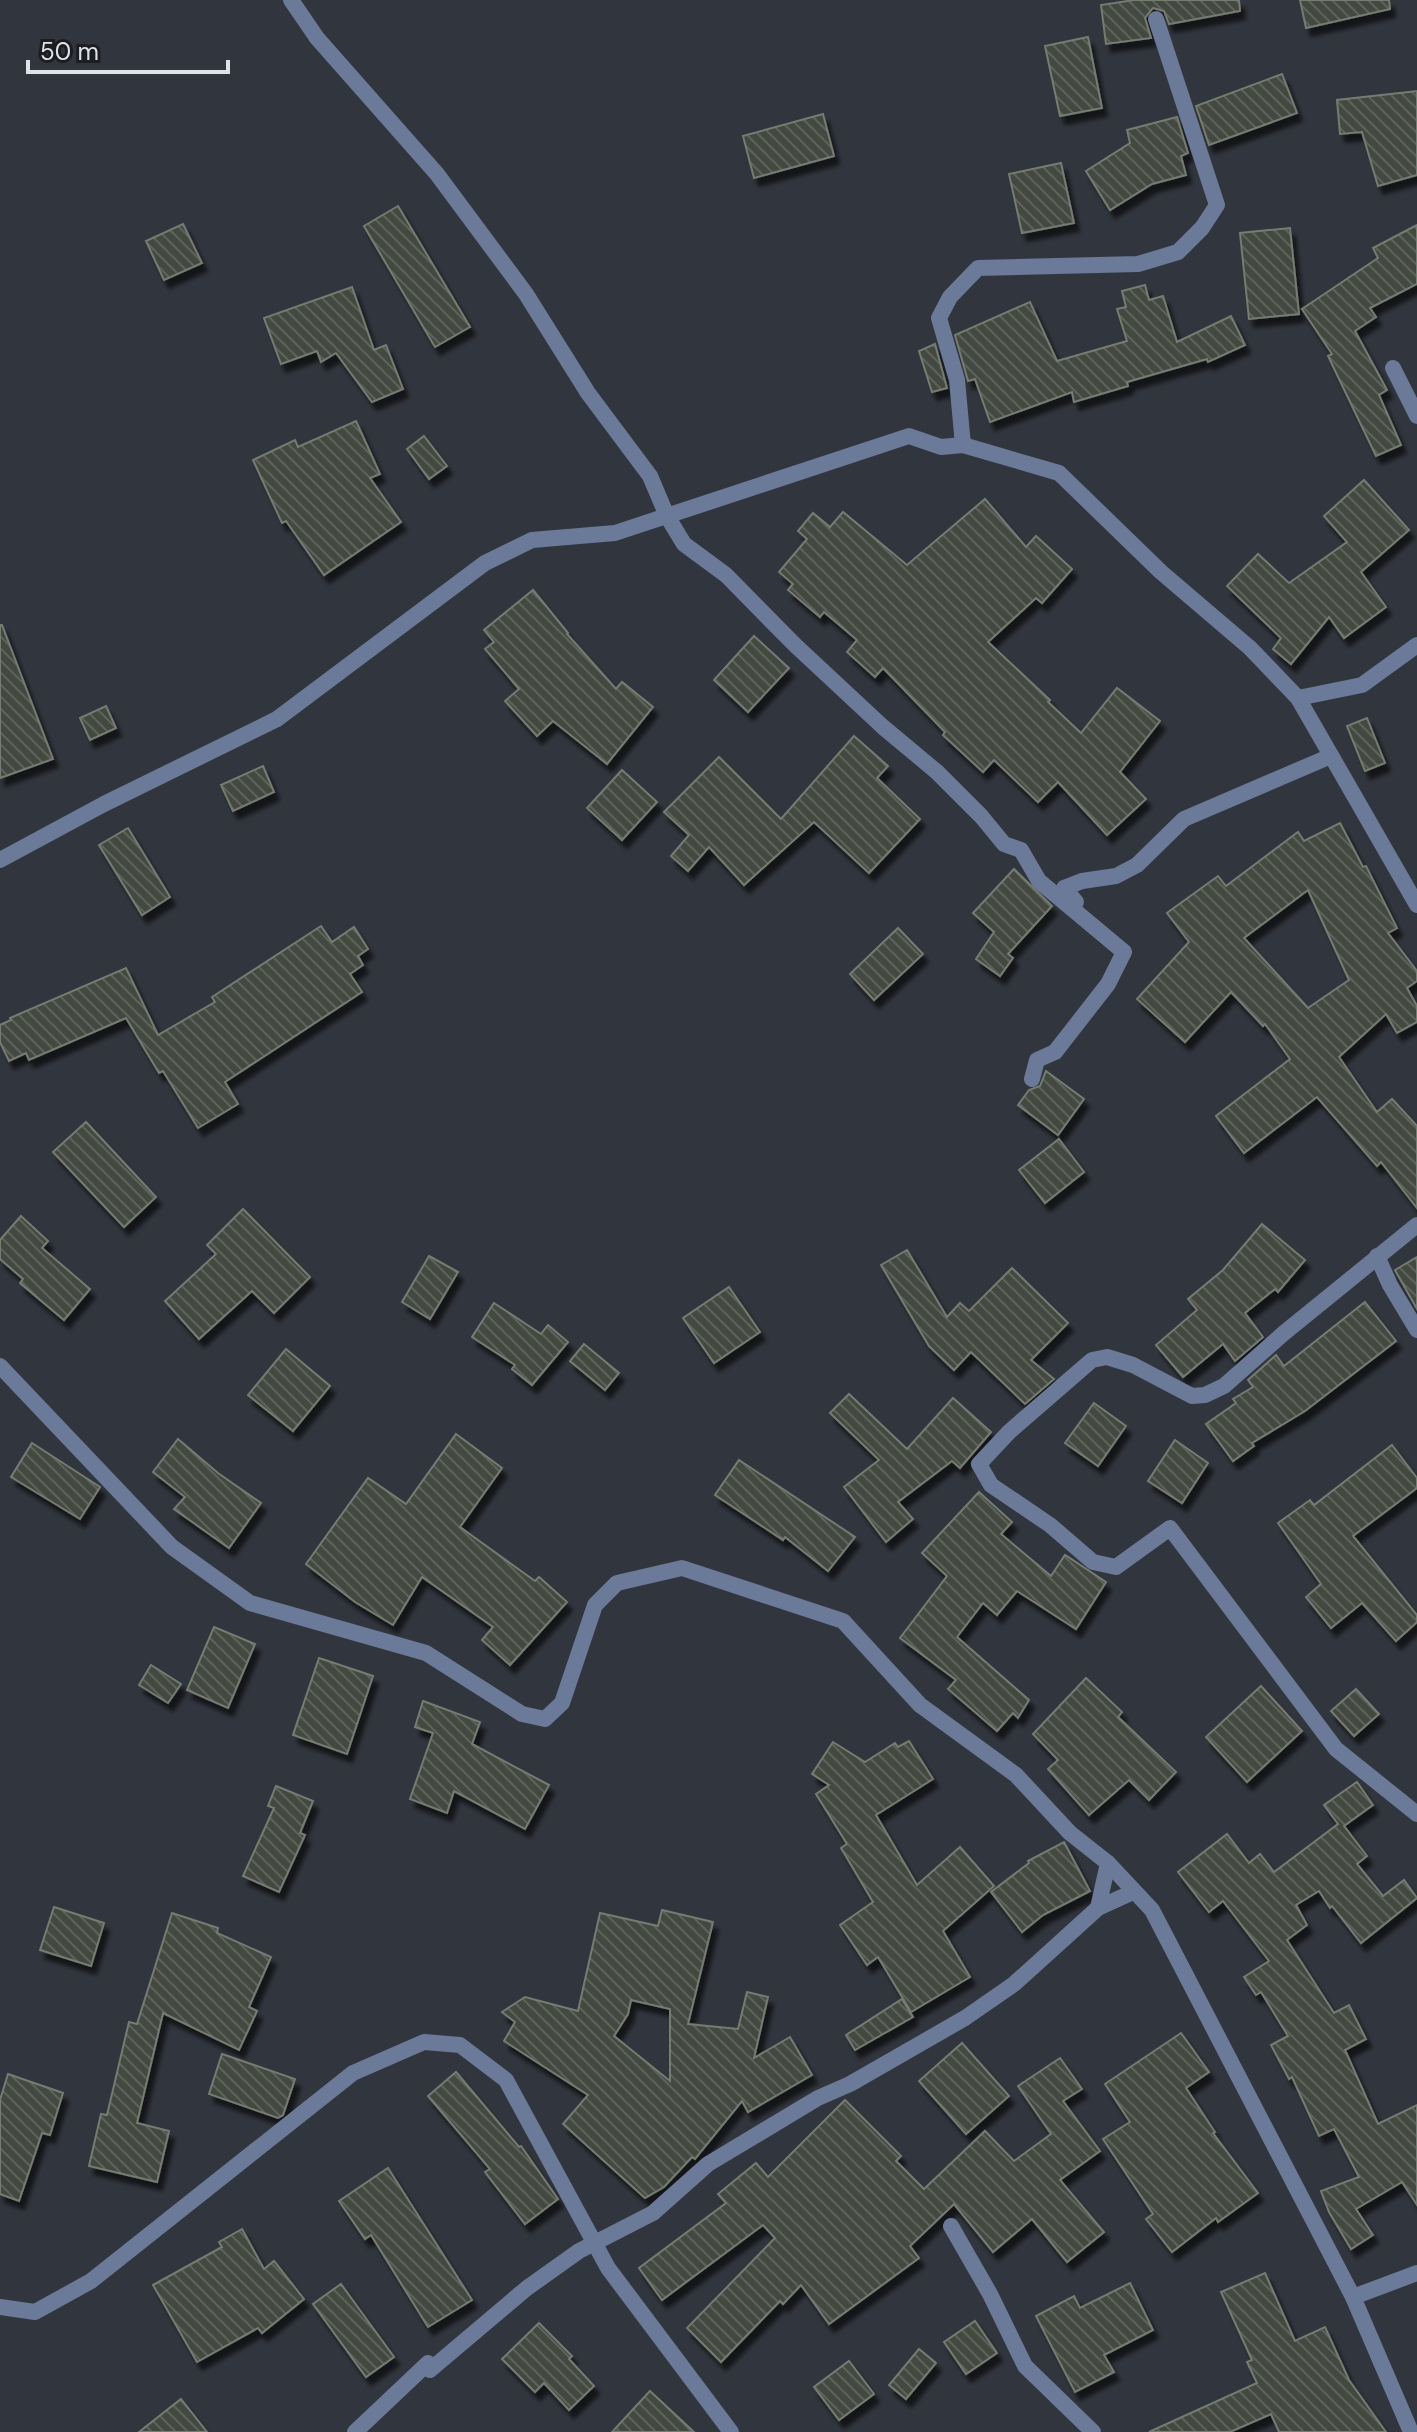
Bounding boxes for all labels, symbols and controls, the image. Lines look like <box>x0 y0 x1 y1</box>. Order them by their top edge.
scale bar <box>28 24 228 74</box>
text: 50 m <box>40 36 99 67</box>

